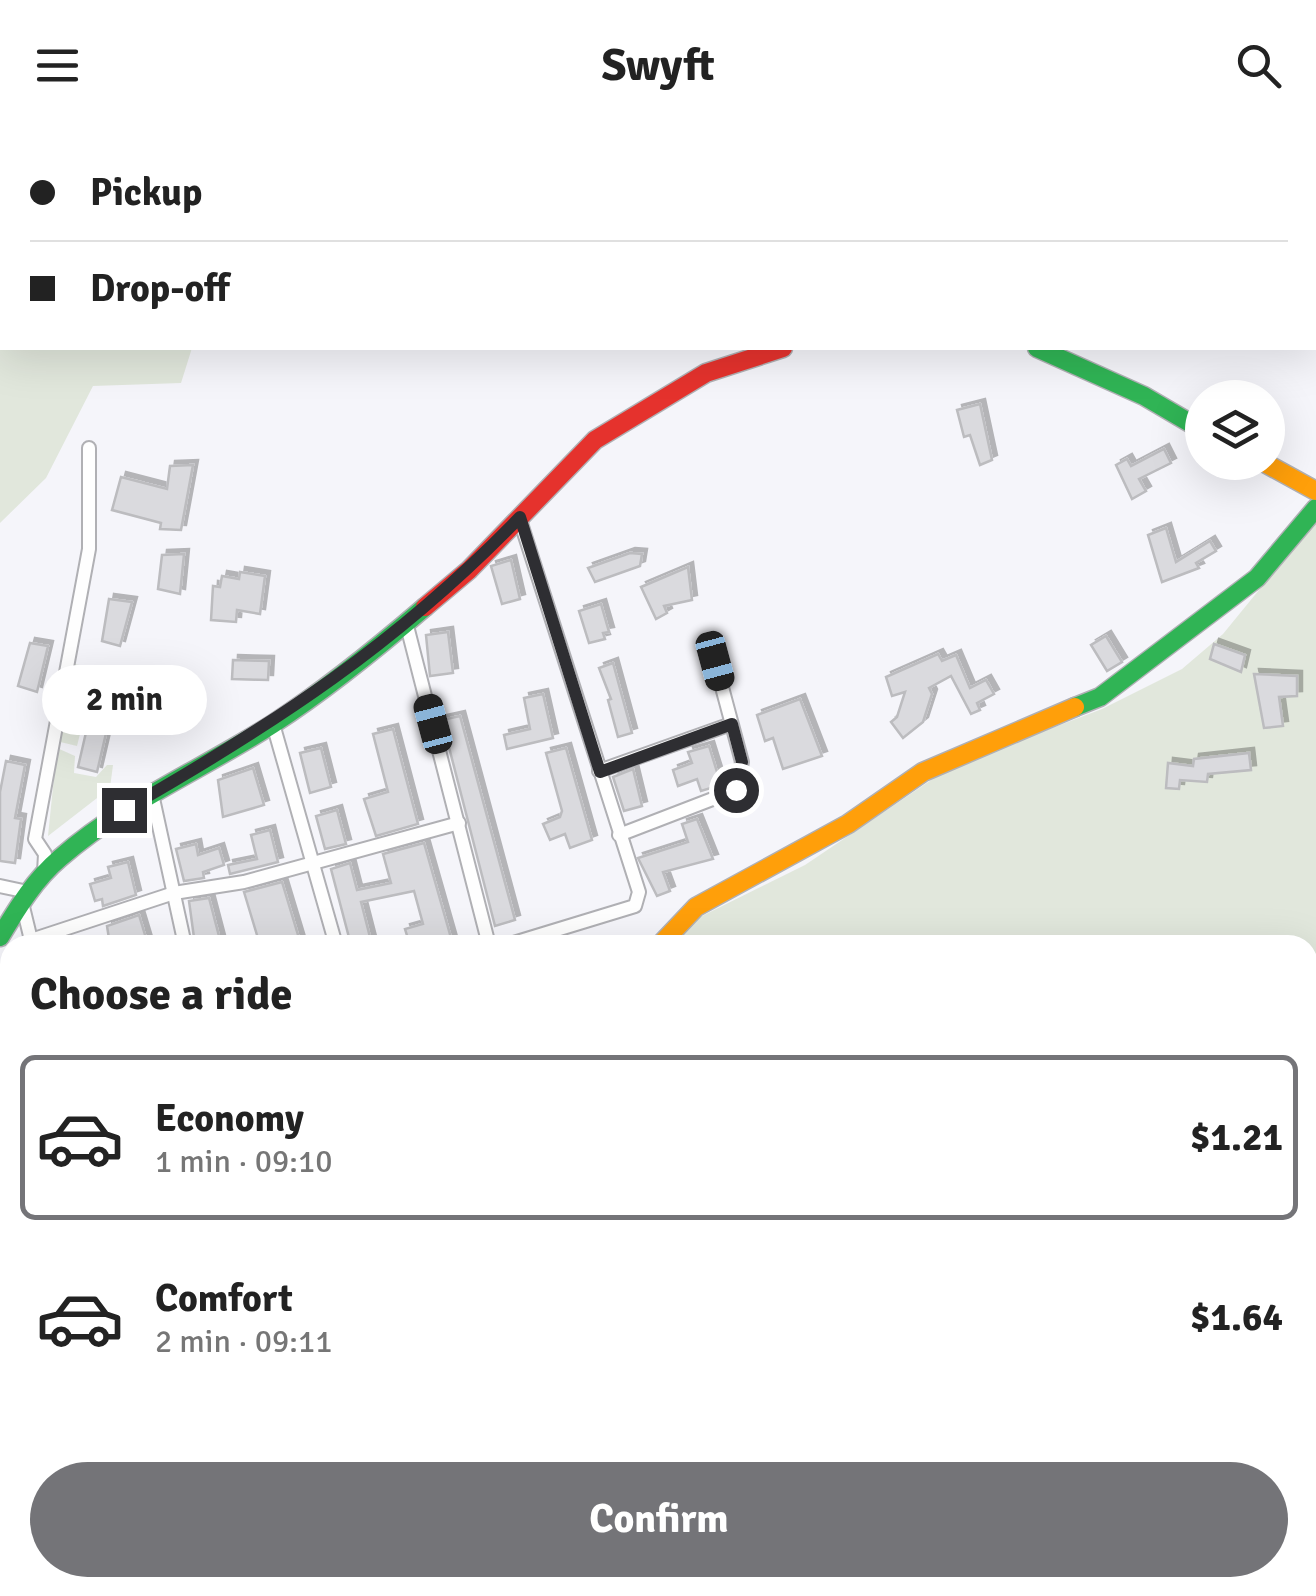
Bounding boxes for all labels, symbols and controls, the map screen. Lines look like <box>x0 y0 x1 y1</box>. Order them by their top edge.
icon: menu <box>30 38 85 93</box>
text: Swyft <box>601 38 715 93</box>
icon: search <box>1231 38 1286 93</box>
text: Pickup <box>90 169 202 216</box>
text: Drop-off <box>90 265 230 312</box>
map controls <box>1185 380 1285 480</box>
button: layers <box>1185 380 1285 480</box>
car <box>693 628 737 694</box>
callout: 2 min <box>42 665 206 735</box>
text: 2 min <box>86 680 163 719</box>
car <box>411 691 455 757</box>
route start <box>714 768 759 813</box>
route end <box>102 788 147 833</box>
text: Choose a ride <box>30 967 293 1022</box>
icon: car <box>35 1093 125 1183</box>
text: Economy <box>155 1095 304 1142</box>
text: $1.21 <box>1190 1114 1283 1161</box>
text: 1 min · 09:10 <box>155 1142 333 1181</box>
icon: car <box>35 1273 125 1363</box>
text: Comfort <box>155 1275 293 1322</box>
text: $1.64 <box>1190 1294 1283 1341</box>
text: 2 min · 09:11 <box>155 1322 333 1361</box>
button: Confirm <box>30 1462 1288 1577</box>

